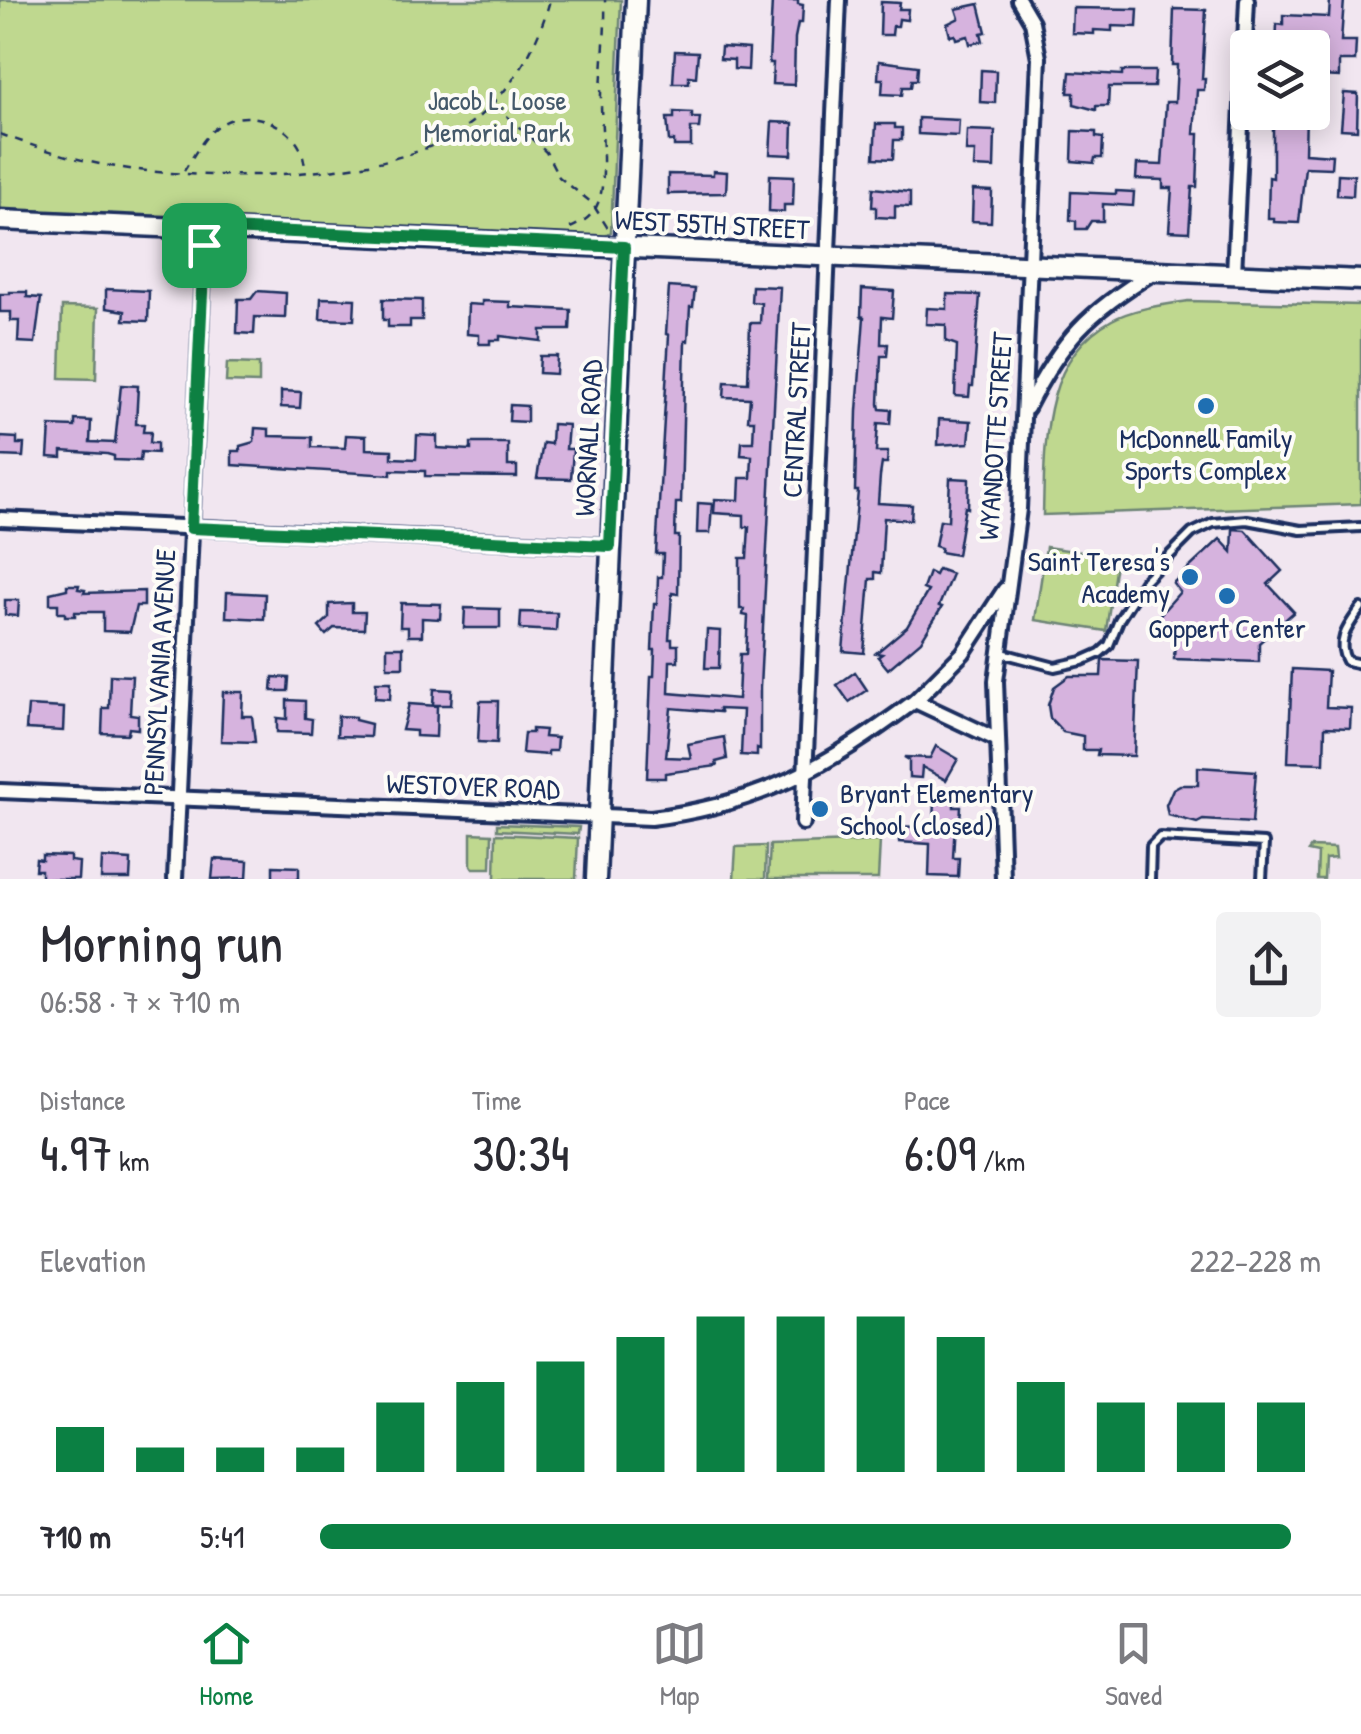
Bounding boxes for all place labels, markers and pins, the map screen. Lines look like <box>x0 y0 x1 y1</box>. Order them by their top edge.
pin <box>162 203 247 288</box>
marker: McDonnell Family Sports Complex <box>1195 395 1217 417</box>
place label: McDonnell Family Sports Complex <box>1119 419 1293 489</box>
place label: Saint Teresa's Academy <box>1028 542 1170 612</box>
marker: Saint Teresa's Academy <box>1179 566 1201 588</box>
marker: Goppert Center <box>1216 585 1238 607</box>
place label: Goppert Center <box>1148 609 1306 647</box>
place label: Bryant Elementary School (closed) <box>840 774 1034 844</box>
marker: Bryant Elementary School (closed) <box>809 798 831 820</box>

